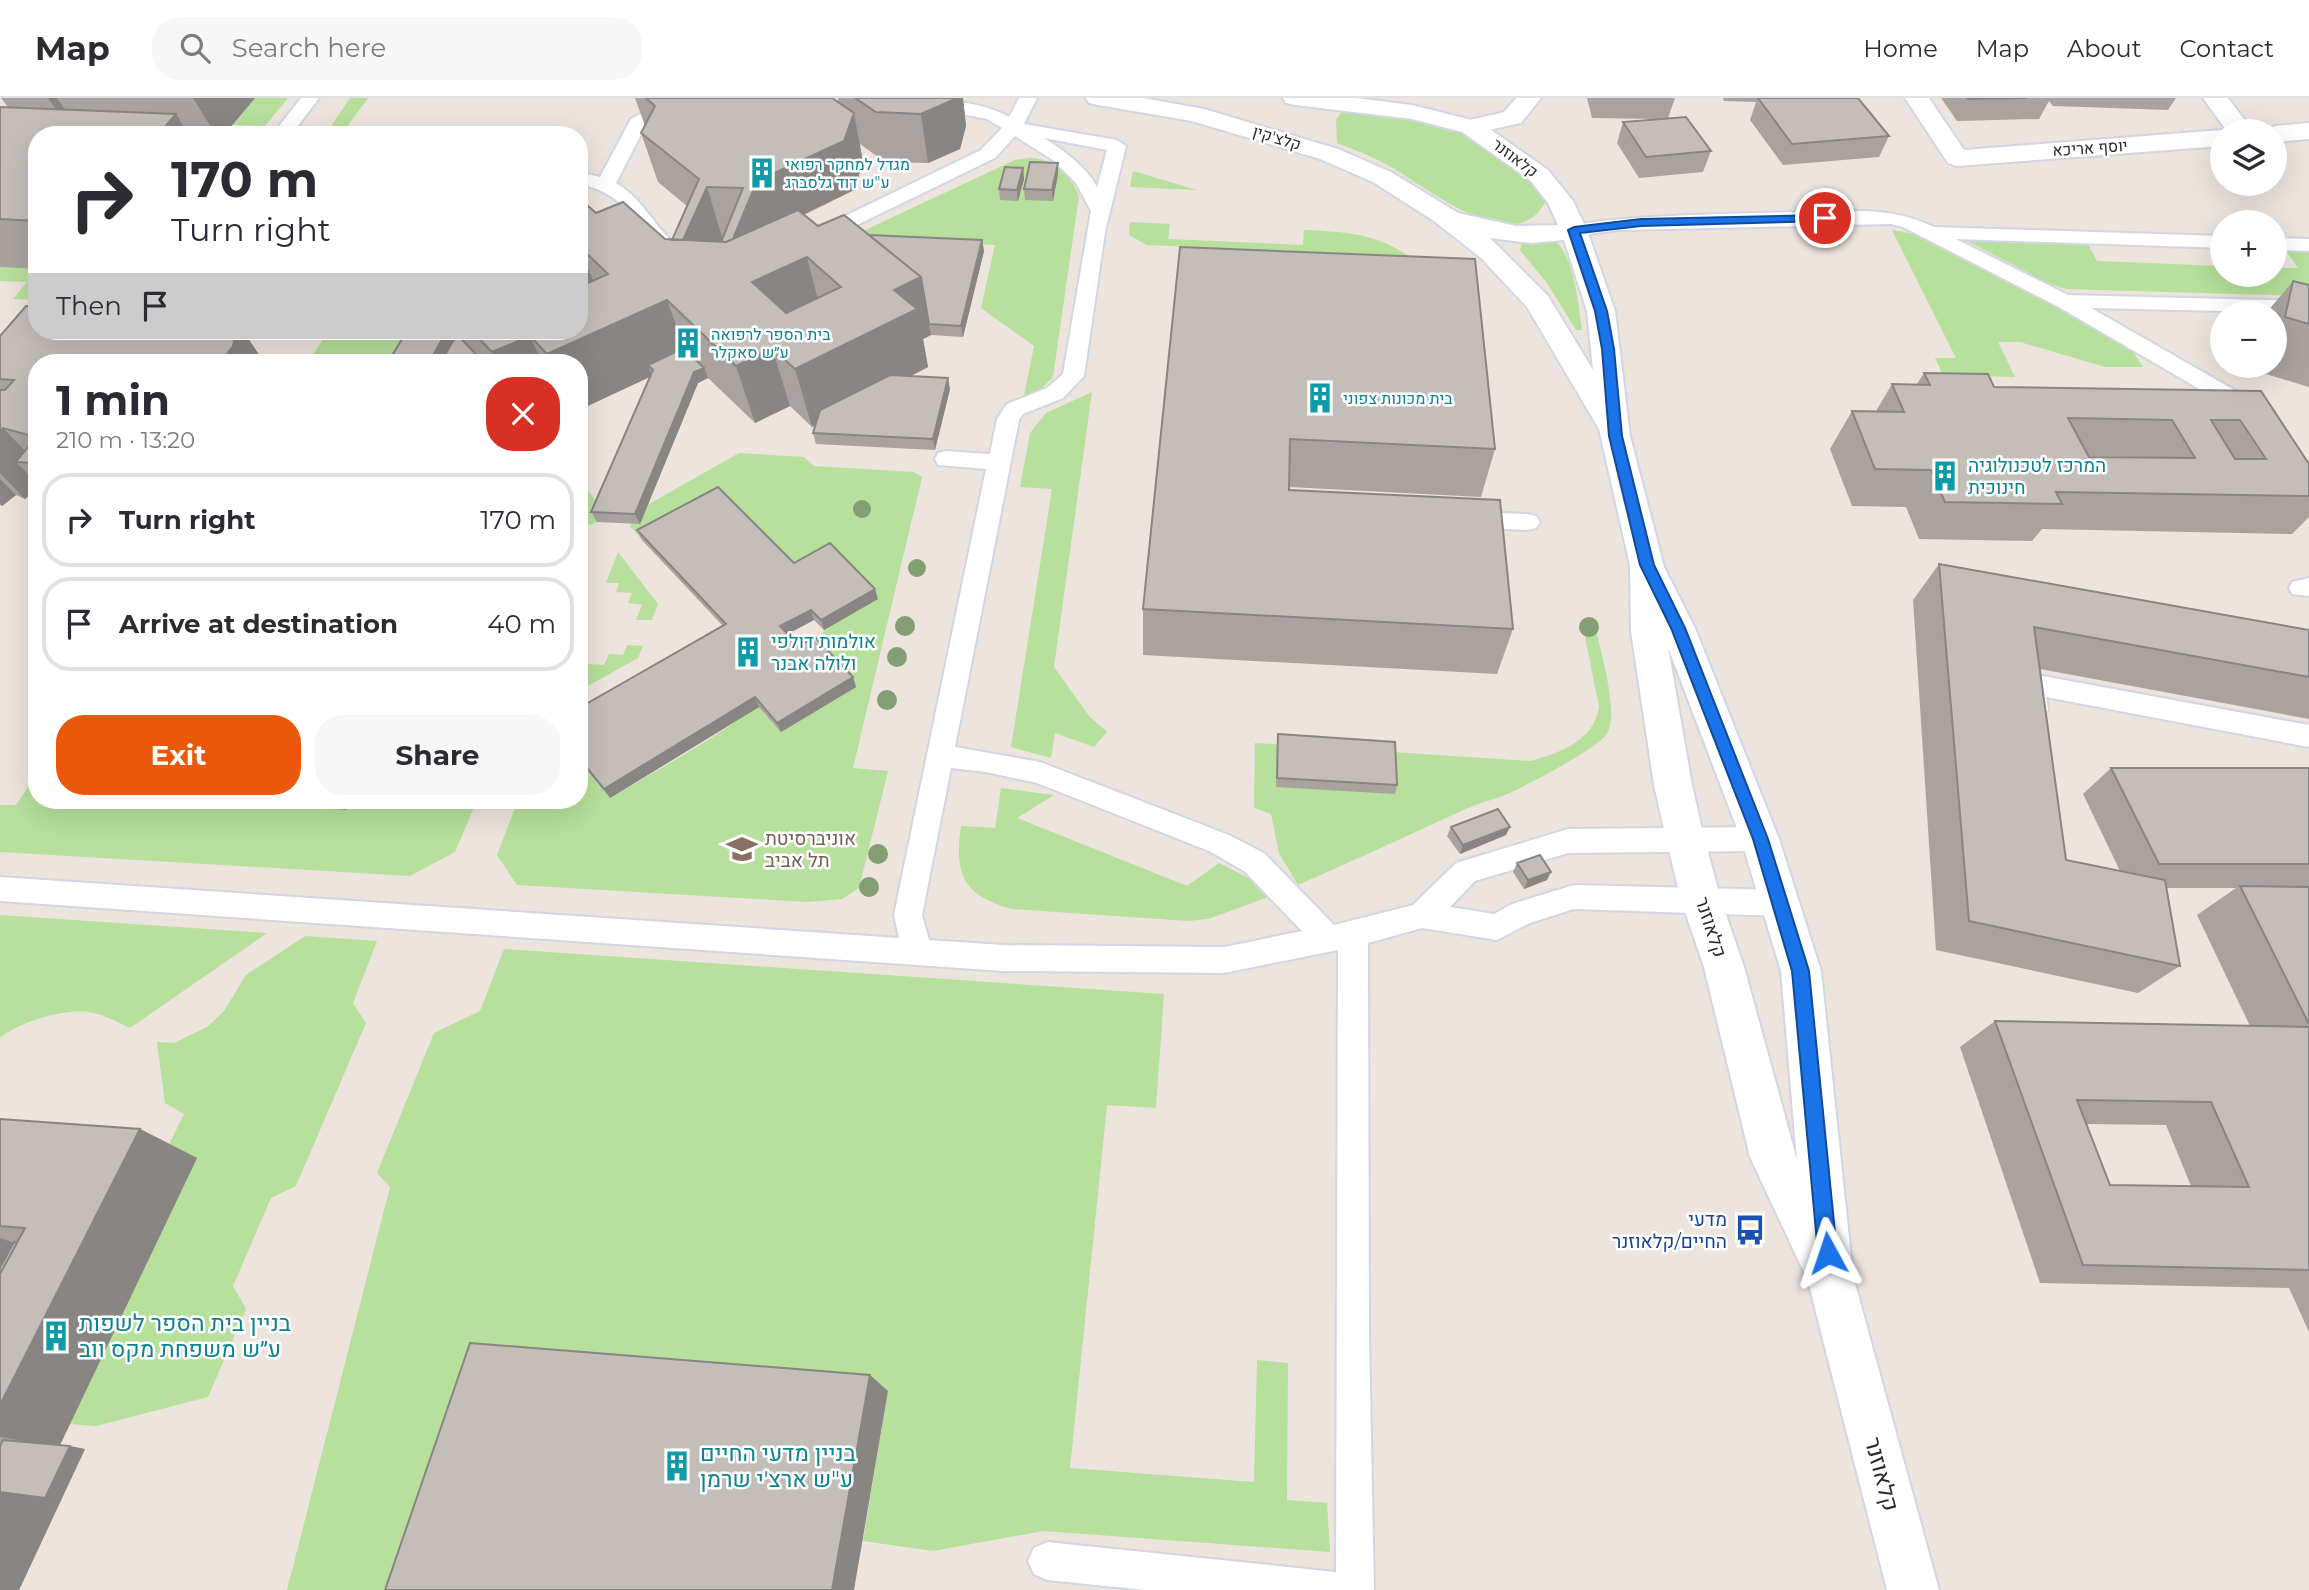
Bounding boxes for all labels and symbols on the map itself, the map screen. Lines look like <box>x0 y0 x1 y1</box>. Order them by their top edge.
street label: קלצ'קין <box>1251 122 1303 154</box>
street label: קלאוזנר <box>1488 135 1542 181</box>
street label: יוסף אריכא <box>2052 136 2128 160</box>
place label: מגדל למחקר רפואי ע"ש דוד גלסברג <box>785 155 910 192</box>
building icon: מגדל למחקר רפואי ע"ש דוד גלסברג <box>745 156 779 190</box>
pin <box>1795 188 1855 248</box>
place label: בית הספר לרפואה ע״ש סאקלר <box>711 325 831 362</box>
building icon: בית הספר לרפואה ע״ש סאקלר <box>671 326 705 360</box>
building icon: בית מכונות צפוני <box>1303 381 1337 415</box>
place label: בית מכונות צפוני <box>1343 389 1453 408</box>
place label: המרכז לטכנולוגיה חינוכית <box>1968 454 2106 499</box>
building icon: המרכז לטכנולוגיה חינוכית <box>1928 459 1962 493</box>
place label: אולמות דולפי ולולה אבנר <box>771 630 876 675</box>
building icon: אולמות דולפי ולולה אבנר <box>731 635 765 669</box>
place label: אוניברסיטת תל אביב <box>765 827 856 872</box>
school or university icon: אוניברסיטת תל אביב <box>725 832 759 866</box>
street label: קלאוזנר <box>1690 894 1732 960</box>
place label: מדעי החיים/קלאוזנר <box>1612 1208 1727 1253</box>
bus stop icon: מדעי החיים/קלאוזנר <box>1733 1213 1767 1247</box>
position arrow <box>1791 1216 1865 1290</box>
place label: בניין בית הספר לשפות ע״ש משפחת מקס ווב <box>79 1309 291 1363</box>
building icon: בניין בית הספר לשפות ע״ש משפחת מקס ווב <box>39 1319 73 1353</box>
street label: קלאוזנר <box>1859 1434 1905 1514</box>
place label: בניין מדעי החיים ע"ש ארצ'י שרמן <box>700 1439 856 1493</box>
building icon: בניין מדעי החיים ע"ש ארצ'י שרמן <box>660 1449 694 1483</box>

